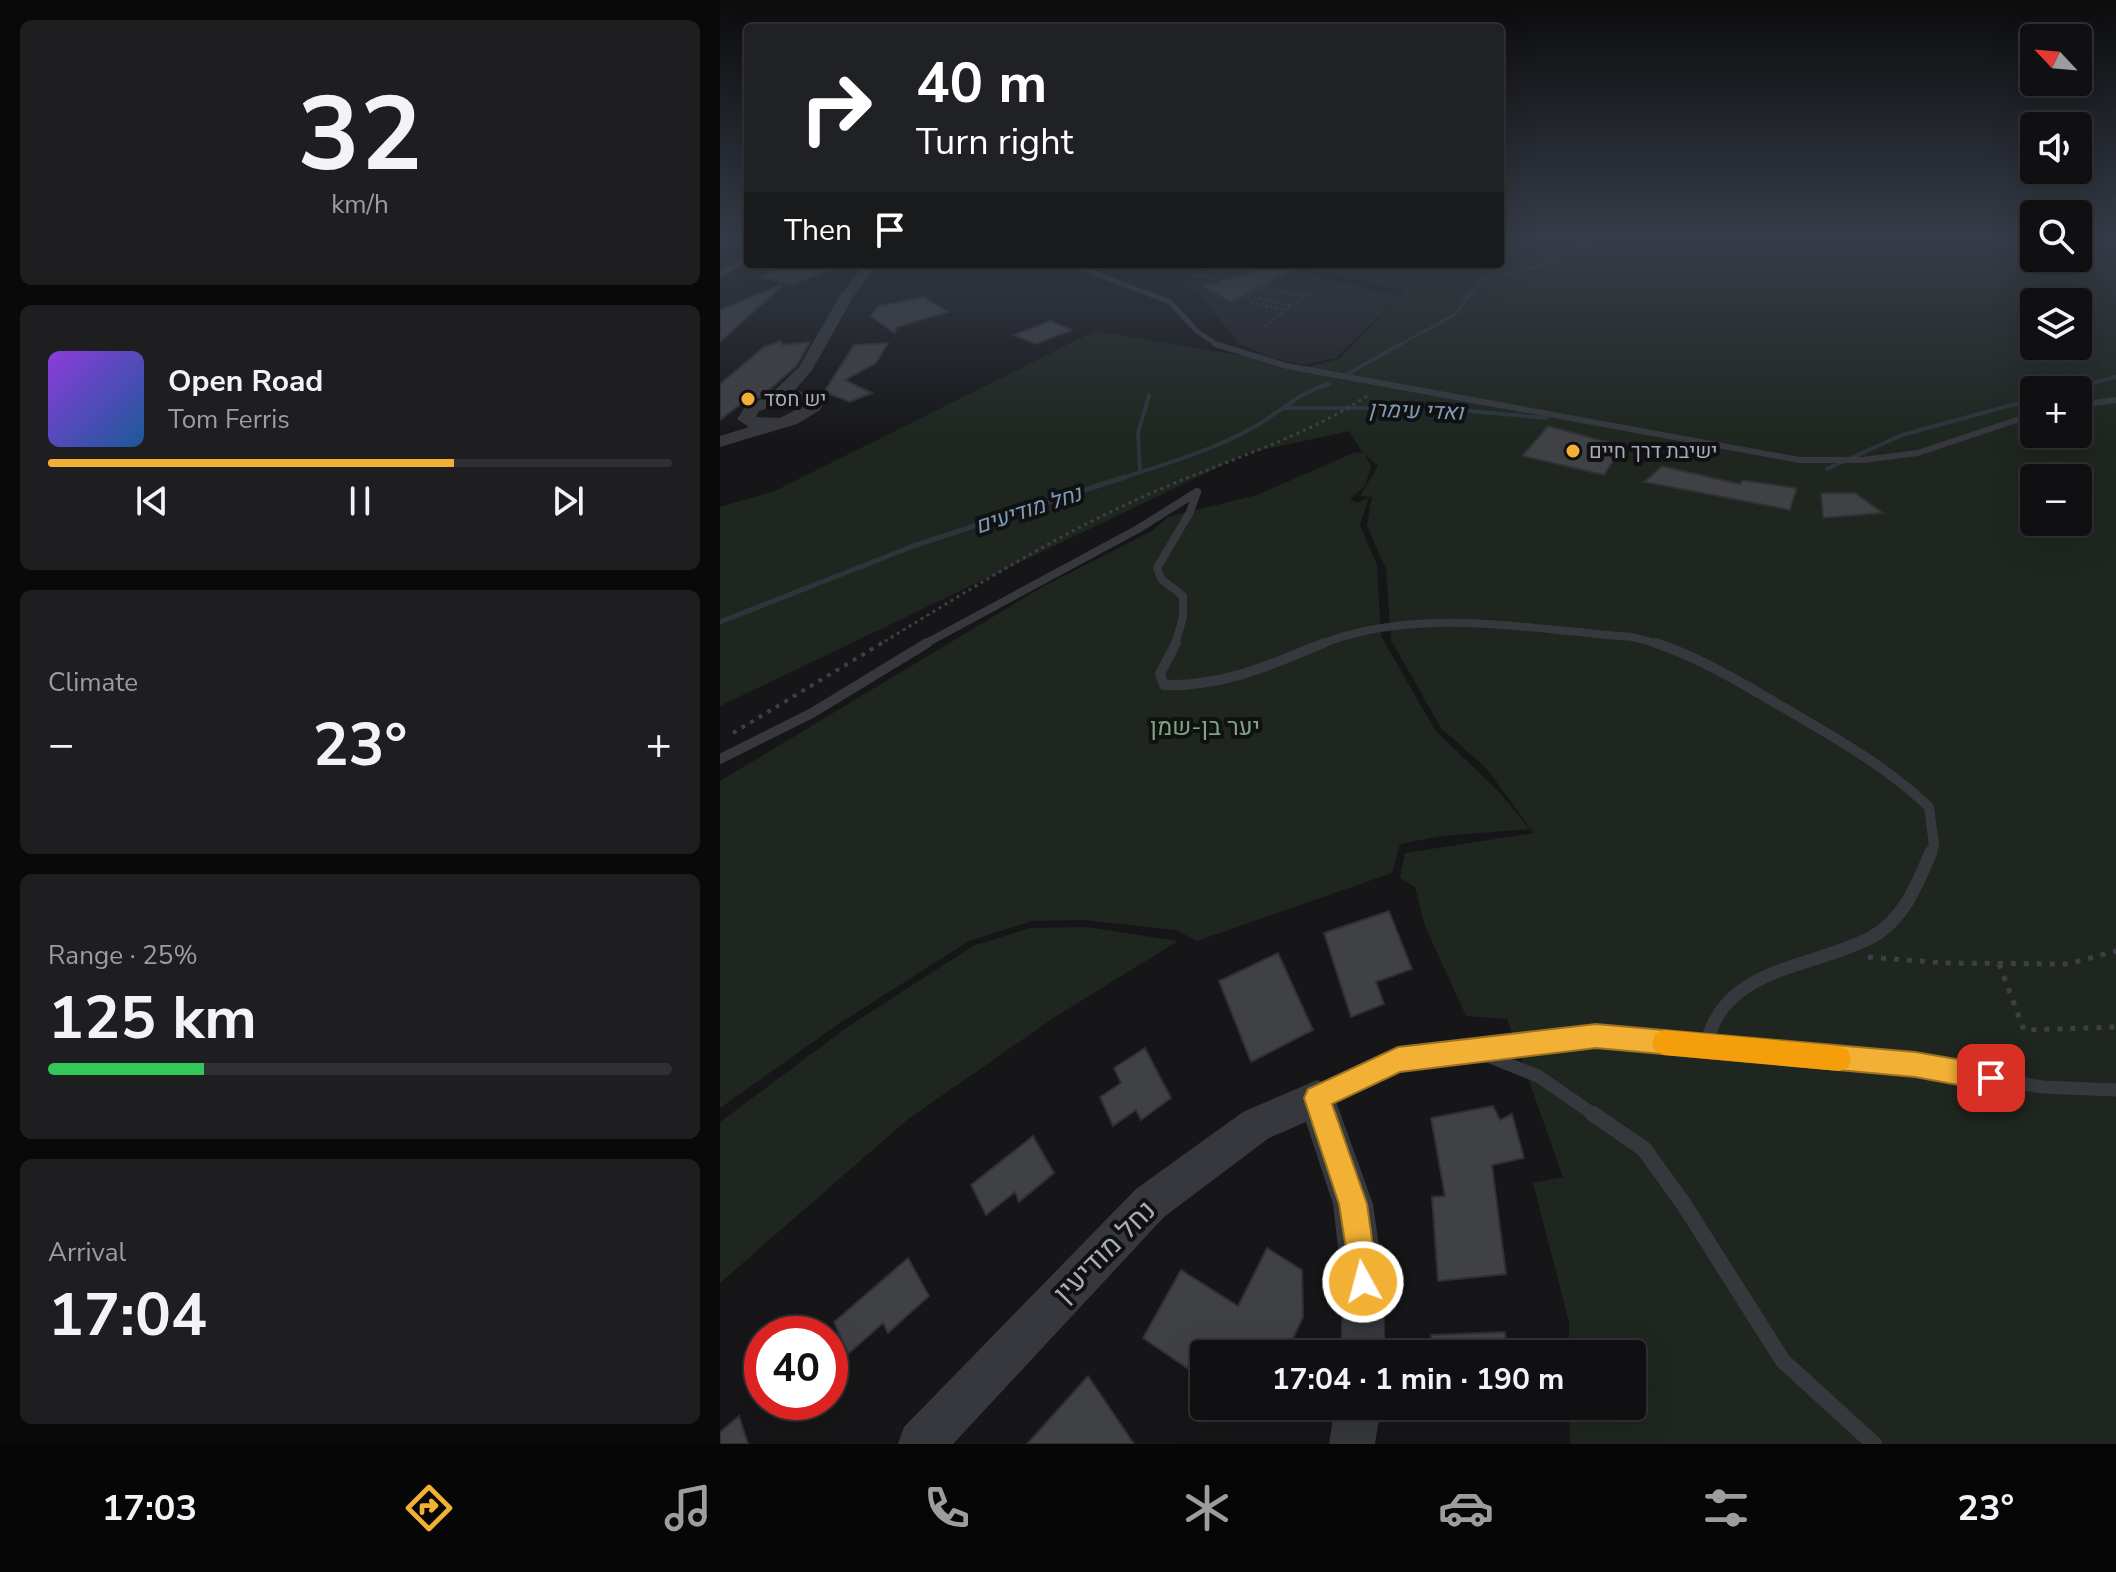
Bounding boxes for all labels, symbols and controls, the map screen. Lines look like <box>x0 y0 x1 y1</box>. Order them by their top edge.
north arrow <box>2020 24 2092 96</box>
map controls <box>2020 24 2092 536</box>
text: 40 m <box>916 45 1047 122</box>
icon: right <box>784 56 888 160</box>
text: 32 <box>298 64 422 206</box>
button: sound <box>2020 112 2092 184</box>
text: Turn right <box>916 118 1073 167</box>
text: km/h <box>331 187 389 222</box>
button: search <box>2020 200 2092 272</box>
icon: arrive <box>868 208 912 252</box>
text: Then <box>784 210 852 251</box>
button: layers <box>2020 288 2092 360</box>
text: Open Road <box>168 361 323 402</box>
button: + <box>2020 376 2092 448</box>
place label: יש חסד <box>764 386 826 413</box>
marker: יש חסד <box>739 390 757 408</box>
water label: ואדי עימרן <box>1368 394 1465 428</box>
text: Tom Ferris <box>168 402 290 437</box>
place label: ישיבת דרך חיים <box>1589 438 1717 465</box>
marker: ישיבת דרך חיים <box>1564 442 1582 460</box>
button: − <box>2020 464 2092 536</box>
water label: נחל מודיעים <box>971 478 1087 541</box>
icon: previous <box>130 479 174 523</box>
icon: pause <box>338 479 382 523</box>
icon: next <box>546 479 590 523</box>
text: Climate <box>48 665 138 700</box>
text: 23° <box>313 704 407 786</box>
park label: יער בן-שמן <box>1150 711 1260 743</box>
text: − <box>48 715 74 775</box>
text: + <box>646 715 672 775</box>
text: Range · 25% <box>48 938 198 973</box>
text: 125 km <box>48 977 257 1059</box>
pin <box>1957 1044 2025 1112</box>
icon: arrive <box>1969 1056 2013 1100</box>
street label: נחל מודיעין <box>1045 1192 1164 1311</box>
text: Arrival <box>48 1235 126 1270</box>
position arrow <box>1321 1240 1405 1324</box>
text: 17:04 <box>48 1274 207 1356</box>
speed limit sign: 40 <box>744 1316 848 1420</box>
text: 17:04 · 1 min · 190 m <box>1272 1359 1564 1400</box>
icon: directions <box>401 1480 457 1536</box>
icon: music <box>660 1480 716 1536</box>
icon: phone <box>919 1480 975 1536</box>
icon: climate <box>1179 1480 1235 1536</box>
icon: car <box>1438 1480 1494 1536</box>
icon: filters <box>1698 1480 1754 1536</box>
text: 17:03 <box>102 1484 197 1533</box>
text: 23° <box>1957 1484 2014 1533</box>

